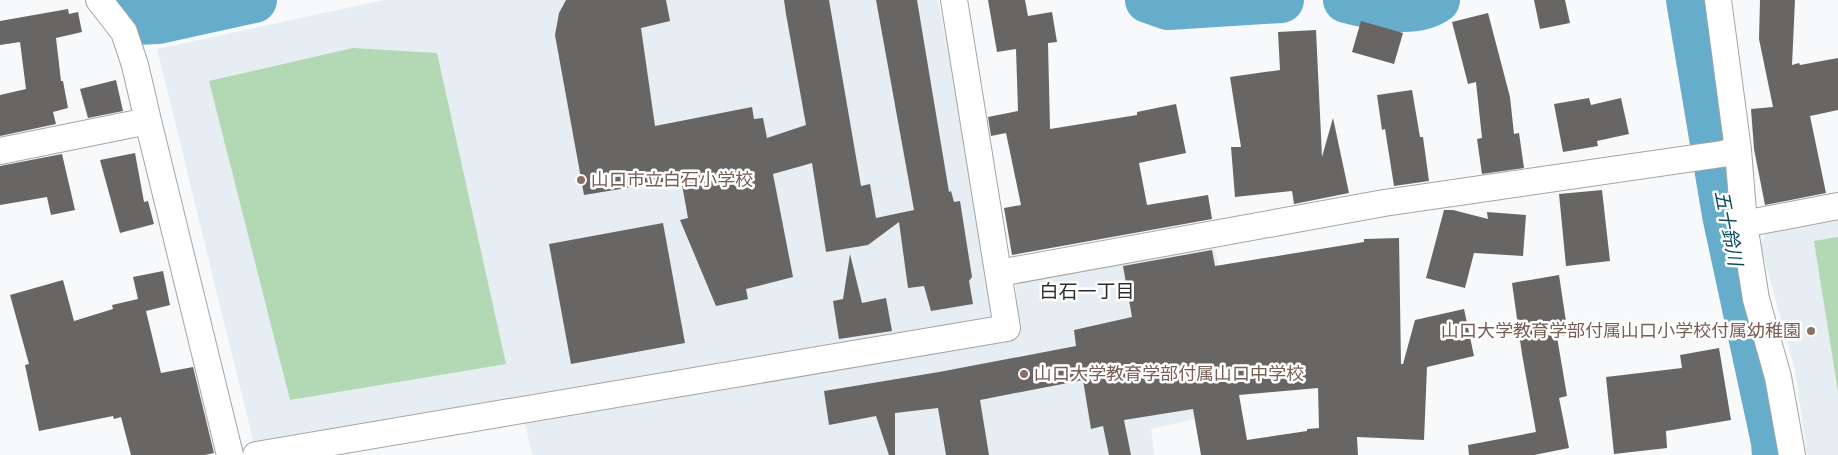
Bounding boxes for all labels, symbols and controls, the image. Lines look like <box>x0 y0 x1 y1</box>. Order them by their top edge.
place label: 山口市立白石小学校 <box>591 168 753 191</box>
marker: 山口市立白石小学校 <box>575 174 587 186</box>
water label: 五十鈴川 <box>1710 188 1748 270</box>
district label: 白石一丁目 <box>1039 279 1135 303</box>
place label: 山口大学教育学部付属山口小学校付属幼稚園 <box>1441 319 1801 342</box>
marker: 山口大学教育学部付属山口小学校付属幼稚園 <box>1805 325 1817 337</box>
place label: 山口大学教育学部付属山口中学校 <box>1034 362 1304 385</box>
marker: 山口大学教育学部付属山口中学校 <box>1018 368 1030 380</box>

